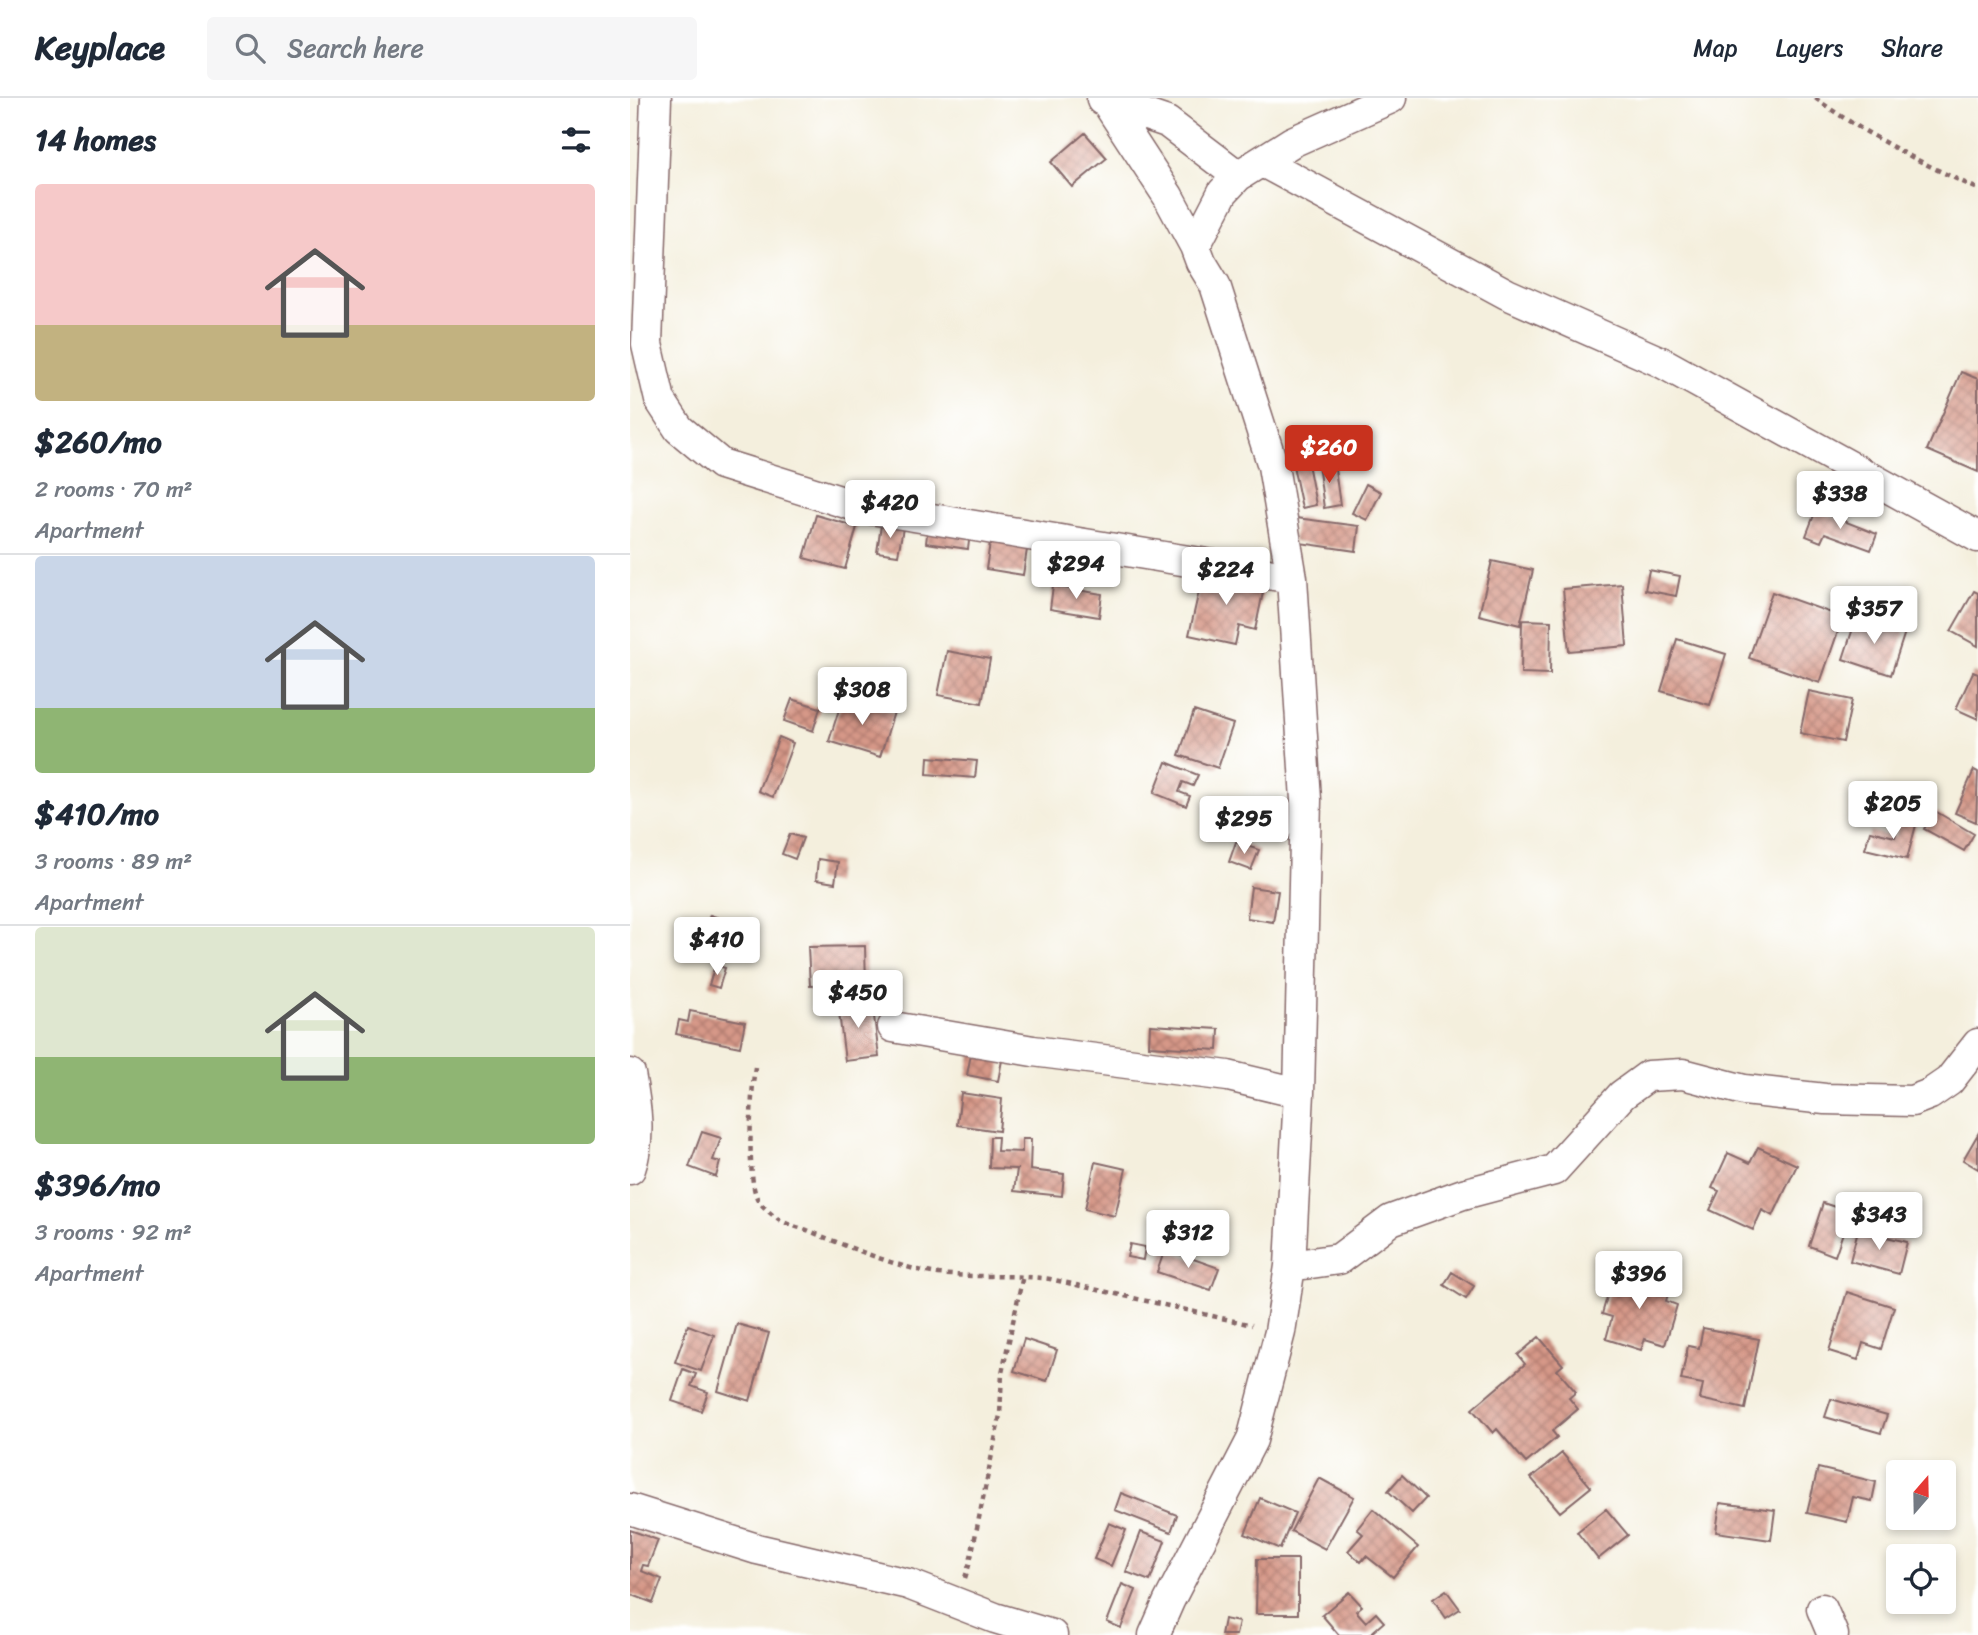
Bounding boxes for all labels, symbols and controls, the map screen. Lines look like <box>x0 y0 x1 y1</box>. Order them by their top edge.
search box <box>207 17 697 80</box>
text: Keyplace <box>35 19 165 77</box>
text: Search here <box>287 25 424 71</box>
text: Map <box>1693 27 1738 69</box>
text: Layers <box>1776 27 1843 69</box>
text: Share <box>1881 27 1943 69</box>
icon: search <box>231 29 269 67</box>
text: 14 homes <box>35 113 156 167</box>
icon: filters <box>557 121 595 159</box>
icon: home <box>252 230 378 356</box>
text: $260/mo <box>35 415 162 469</box>
pin: $260 <box>1288 426 1370 485</box>
text: $260 <box>1301 427 1357 468</box>
text: 2 rooms · 70 m² <box>35 469 193 510</box>
pin: $338 <box>1799 472 1881 531</box>
text: $338 <box>1813 473 1867 514</box>
pin: $420 <box>849 480 931 540</box>
text: $420 <box>861 482 919 523</box>
text: Apartment <box>35 510 144 551</box>
pin: $294 <box>1035 542 1117 601</box>
text: $294 <box>1047 543 1105 584</box>
pin: $224 <box>1185 547 1267 607</box>
text: $224 <box>1198 549 1254 590</box>
pin: $357 <box>1833 587 1915 646</box>
text: $357 <box>1846 588 1902 629</box>
icon: home <box>252 602 378 728</box>
pin: $308 <box>821 668 903 727</box>
text: $308 <box>834 669 890 710</box>
pin: $205 <box>1852 782 1934 841</box>
text: $205 <box>1864 783 1922 824</box>
text: $410/mo <box>35 787 159 841</box>
pin: $295 <box>1203 796 1285 856</box>
text: $295 <box>1216 798 1272 839</box>
text: 3 rooms · 89 m² <box>35 841 192 882</box>
text: Apartment <box>35 882 144 923</box>
pin: $410 <box>676 918 758 977</box>
text: $410 <box>690 919 744 960</box>
pin: $450 <box>817 970 899 1030</box>
text: $450 <box>829 972 887 1013</box>
icon: home <box>252 973 378 1099</box>
text: $396/mo <box>35 1158 160 1212</box>
pin: $343 <box>1838 1192 1920 1252</box>
text: $343 <box>1851 1194 1907 1235</box>
pin: $312 <box>1147 1210 1229 1270</box>
text: 3 rooms · 92 m² <box>35 1212 192 1253</box>
text: $312 <box>1162 1212 1214 1253</box>
pin: $396 <box>1598 1252 1680 1311</box>
text: Apartment <box>35 1253 144 1294</box>
text: $396 <box>1611 1253 1667 1294</box>
north arrow <box>1886 1460 1956 1530</box>
map controls <box>1886 1460 1956 1614</box>
button: locate <box>1886 1544 1956 1614</box>

